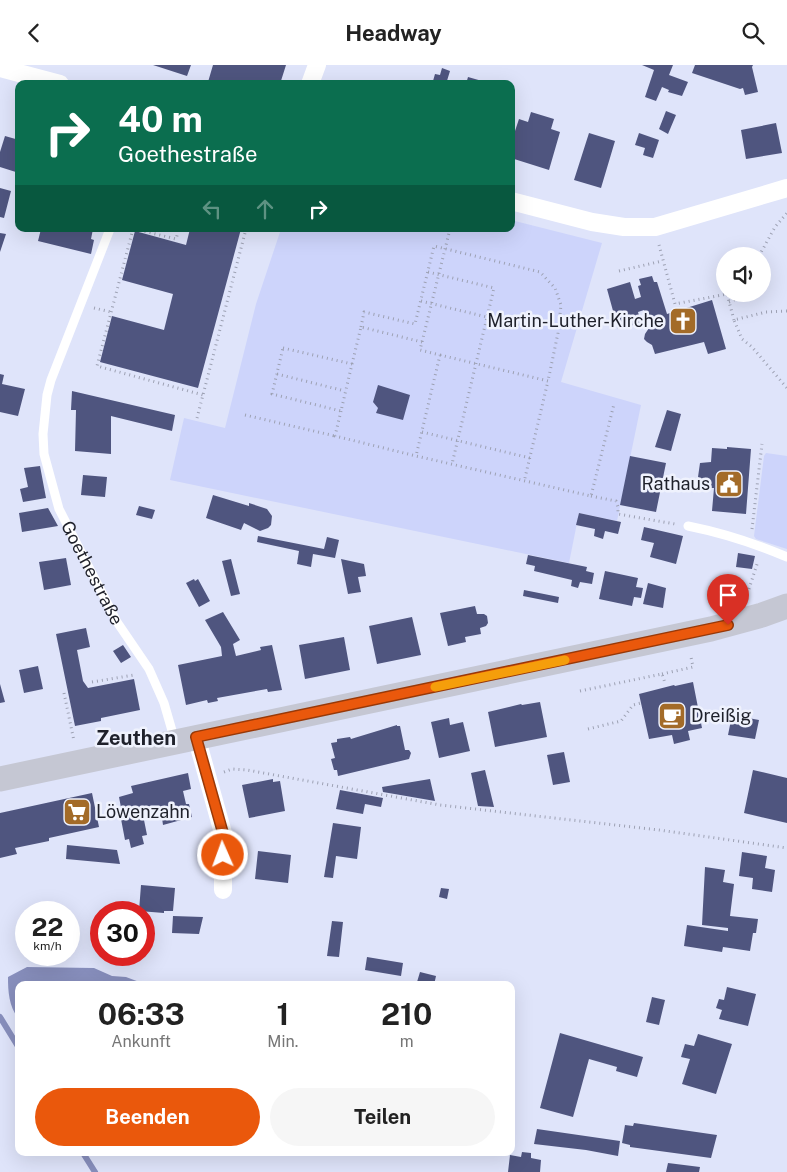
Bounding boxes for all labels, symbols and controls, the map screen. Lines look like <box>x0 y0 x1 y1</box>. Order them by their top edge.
icon: back <box>20 19 48 47</box>
icon: search <box>739 19 767 47</box>
text: Headway <box>345 20 442 46</box>
text: 40 m <box>118 99 203 140</box>
icon: right <box>35 100 100 165</box>
text: Goethestraße <box>118 141 257 167</box>
icon: left <box>198 195 226 223</box>
icon: ahead <box>251 195 279 223</box>
icon: right <box>304 195 332 223</box>
map controls <box>716 247 771 302</box>
button: sound <box>716 247 771 302</box>
church icon: Martin-Luther-Kirche <box>668 306 698 336</box>
place label: Martin-Luther-Kirche <box>487 310 664 331</box>
public building icon: Rathaus <box>714 469 744 499</box>
place label: Rathaus <box>642 473 710 494</box>
street label: Goethestraße <box>57 517 128 629</box>
pin <box>707 574 749 625</box>
icon: arrive <box>714 581 742 609</box>
cafe icon: Dreißig <box>657 701 687 731</box>
place label: Dreißig <box>691 705 751 726</box>
district label: Zeuthen <box>96 726 176 750</box>
supermarket icon: Löwenzahn <box>62 797 92 827</box>
place label: Löwenzahn <box>96 801 190 822</box>
position arrow <box>196 828 248 880</box>
speed limit sign: 30 <box>90 901 155 966</box>
text: 22 <box>32 912 63 942</box>
text: km/h <box>33 939 62 953</box>
text: 06:33 <box>98 996 185 1032</box>
text: 1 <box>276 996 289 1032</box>
text: 210 <box>381 996 432 1032</box>
text: Ankunft <box>111 1032 171 1051</box>
text: Min. <box>267 1032 298 1051</box>
text: m <box>400 1032 414 1051</box>
button: Beenden <box>35 1088 260 1146</box>
button: Teilen <box>270 1088 495 1146</box>

